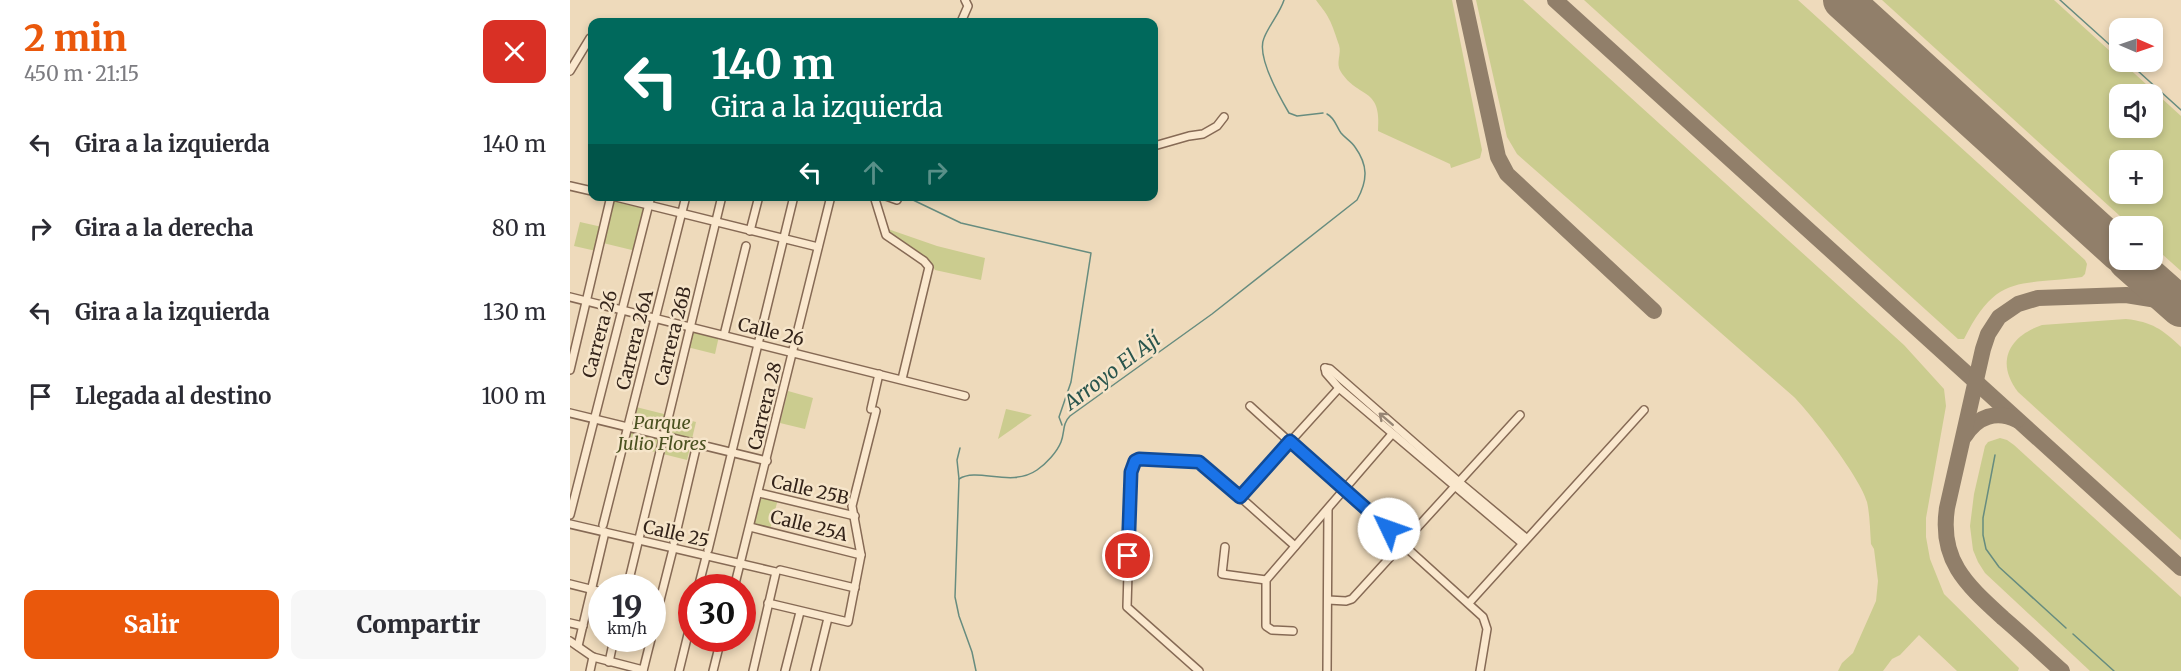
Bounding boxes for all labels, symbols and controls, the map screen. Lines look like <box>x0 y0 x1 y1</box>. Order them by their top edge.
text: 2 min <box>24 16 127 61</box>
north arrow <box>2109 18 2163 72</box>
map controls <box>2109 18 2163 270</box>
button: close <box>483 20 546 83</box>
text: 140 m <box>711 38 834 90</box>
icon: left <box>612 42 690 120</box>
text: 450 m · 21:15 <box>24 61 139 86</box>
button: sound <box>2109 84 2163 138</box>
text: Gira a la izquierda <box>711 90 943 124</box>
icon: left <box>24 128 57 161</box>
text: Gira a la izquierda <box>75 130 270 158</box>
text: 140 m <box>483 130 546 158</box>
button: + <box>2109 150 2163 204</box>
icon: left <box>794 156 827 189</box>
icon: ahead <box>857 156 890 189</box>
icon: right <box>920 156 953 189</box>
icon: right <box>24 212 57 245</box>
text: Gira a la derecha <box>75 214 253 242</box>
text: 80 m <box>492 214 546 242</box>
button: − <box>2109 216 2163 270</box>
street label: Carrera 26B <box>649 284 696 388</box>
street label: Carrera 26 <box>577 287 622 380</box>
street label: Carrera 26A <box>611 287 658 392</box>
icon: left <box>24 296 57 329</box>
text: Gira a la izquierda <box>75 298 270 326</box>
text: 130 m <box>483 298 546 326</box>
street label: Calle 26 <box>736 312 807 351</box>
water label: Arroyo El Ají <box>1057 325 1166 416</box>
street label: Carrera 28 <box>742 360 787 452</box>
icon: arrive <box>24 380 57 413</box>
text: Llegada al destino <box>75 382 271 410</box>
text: 100 m <box>481 382 546 410</box>
park label: Parque Julio Flores <box>615 411 707 455</box>
one-way arrow <box>1379 412 1394 426</box>
street label: Calle 25B <box>769 469 851 510</box>
position arrow <box>1357 497 1421 561</box>
street label: Calle 25A <box>768 505 851 546</box>
street label: Calle 25 <box>641 515 711 552</box>
pin <box>1102 530 1153 581</box>
icon: arrive <box>1111 539 1144 572</box>
speed limit sign: 30 <box>678 574 756 652</box>
text: 19 <box>611 587 643 625</box>
button: Salir <box>24 590 279 659</box>
button: Compartir <box>291 590 546 659</box>
text: km/h <box>607 619 647 638</box>

